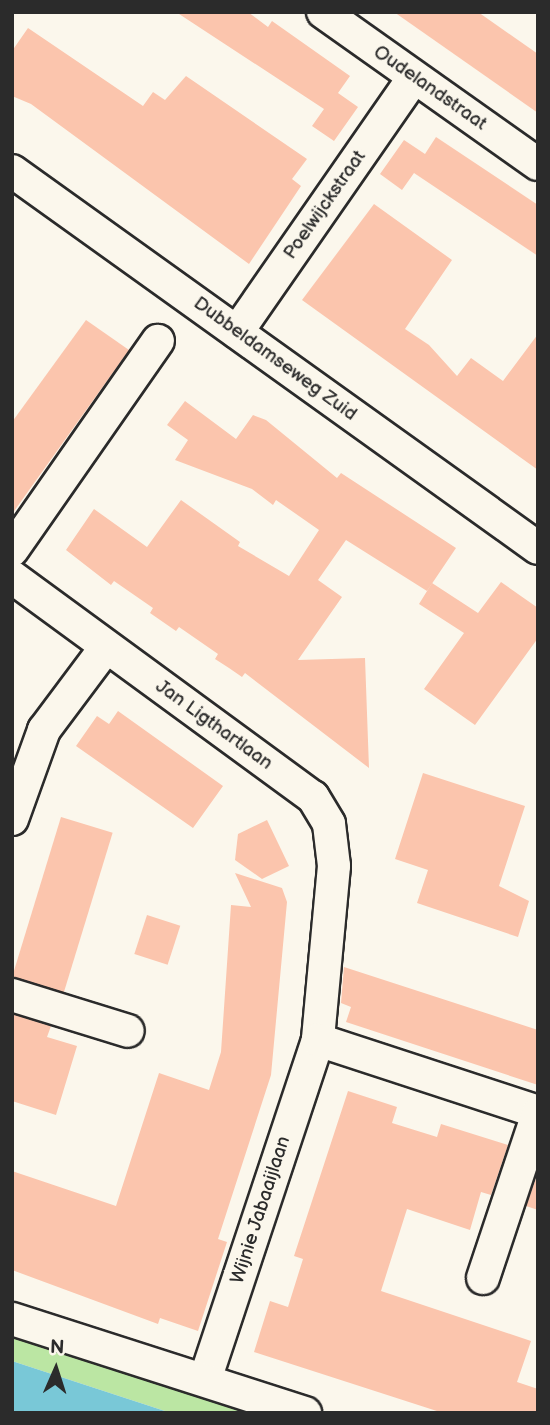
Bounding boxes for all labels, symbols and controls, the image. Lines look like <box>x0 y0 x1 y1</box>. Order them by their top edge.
street label: Oudelandstraat <box>369 41 491 135</box>
street label: Poelwijckstraat <box>279 146 371 264</box>
street label: Dubbeldamseweg Zuid <box>189 292 361 426</box>
street label: Jan Ligthartlaan <box>151 675 277 775</box>
street label: Wijnie Jabaaijlaan <box>226 1133 296 1287</box>
north arrow <box>21 1334 91 1404</box>
text: N <box>49 1336 65 1359</box>

